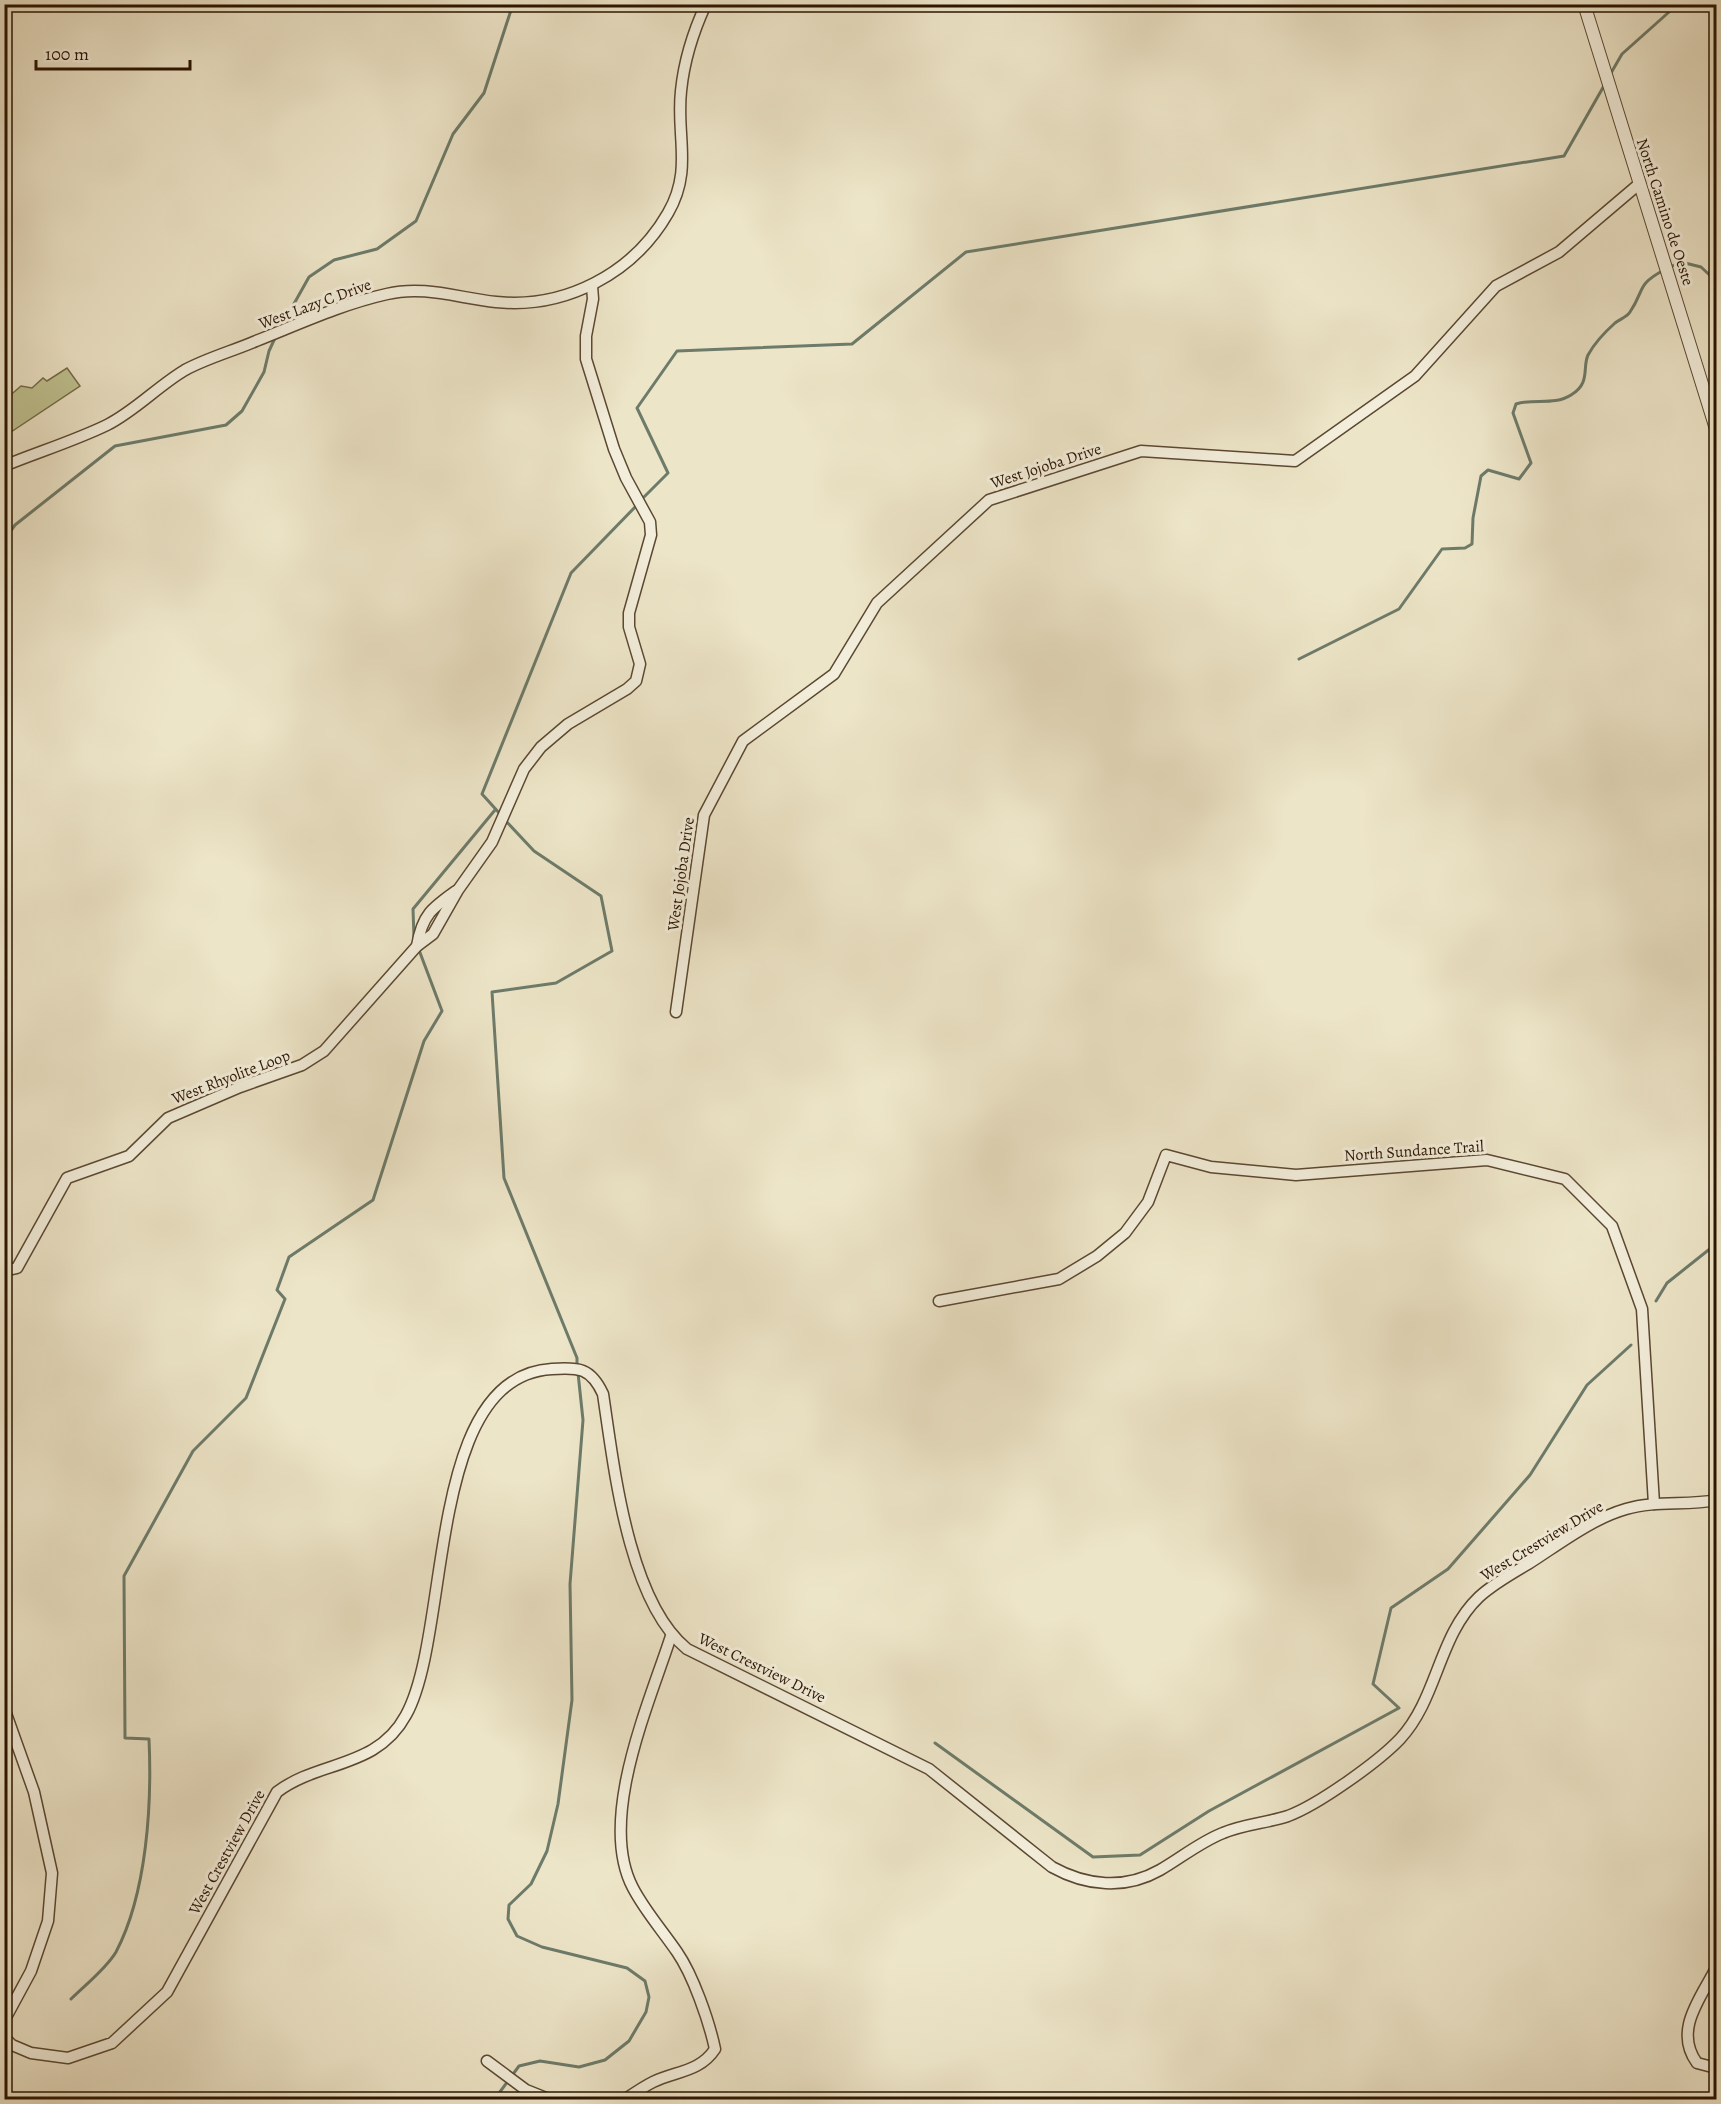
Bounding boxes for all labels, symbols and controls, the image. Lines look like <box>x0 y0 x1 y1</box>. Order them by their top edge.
scale bar <box>36 33 190 71</box>
text: 100 m <box>45 42 89 66</box>
street label: North Camino de Oeste <box>1631 136 1699 288</box>
street label: West Lazy C Drive <box>255 273 374 335</box>
street label: West Jojoba Drive <box>987 438 1104 495</box>
street label: West Jojoba Drive <box>662 816 700 933</box>
street label: West Rhyolite Loop <box>168 1044 293 1110</box>
street label: North Sundance Trail <box>1343 1135 1485 1167</box>
street label: West Crestview Drive <box>1476 1496 1607 1587</box>
street label: West Crestview Drive <box>694 1627 830 1708</box>
street label: West Crestview Drive <box>183 1786 270 1919</box>

